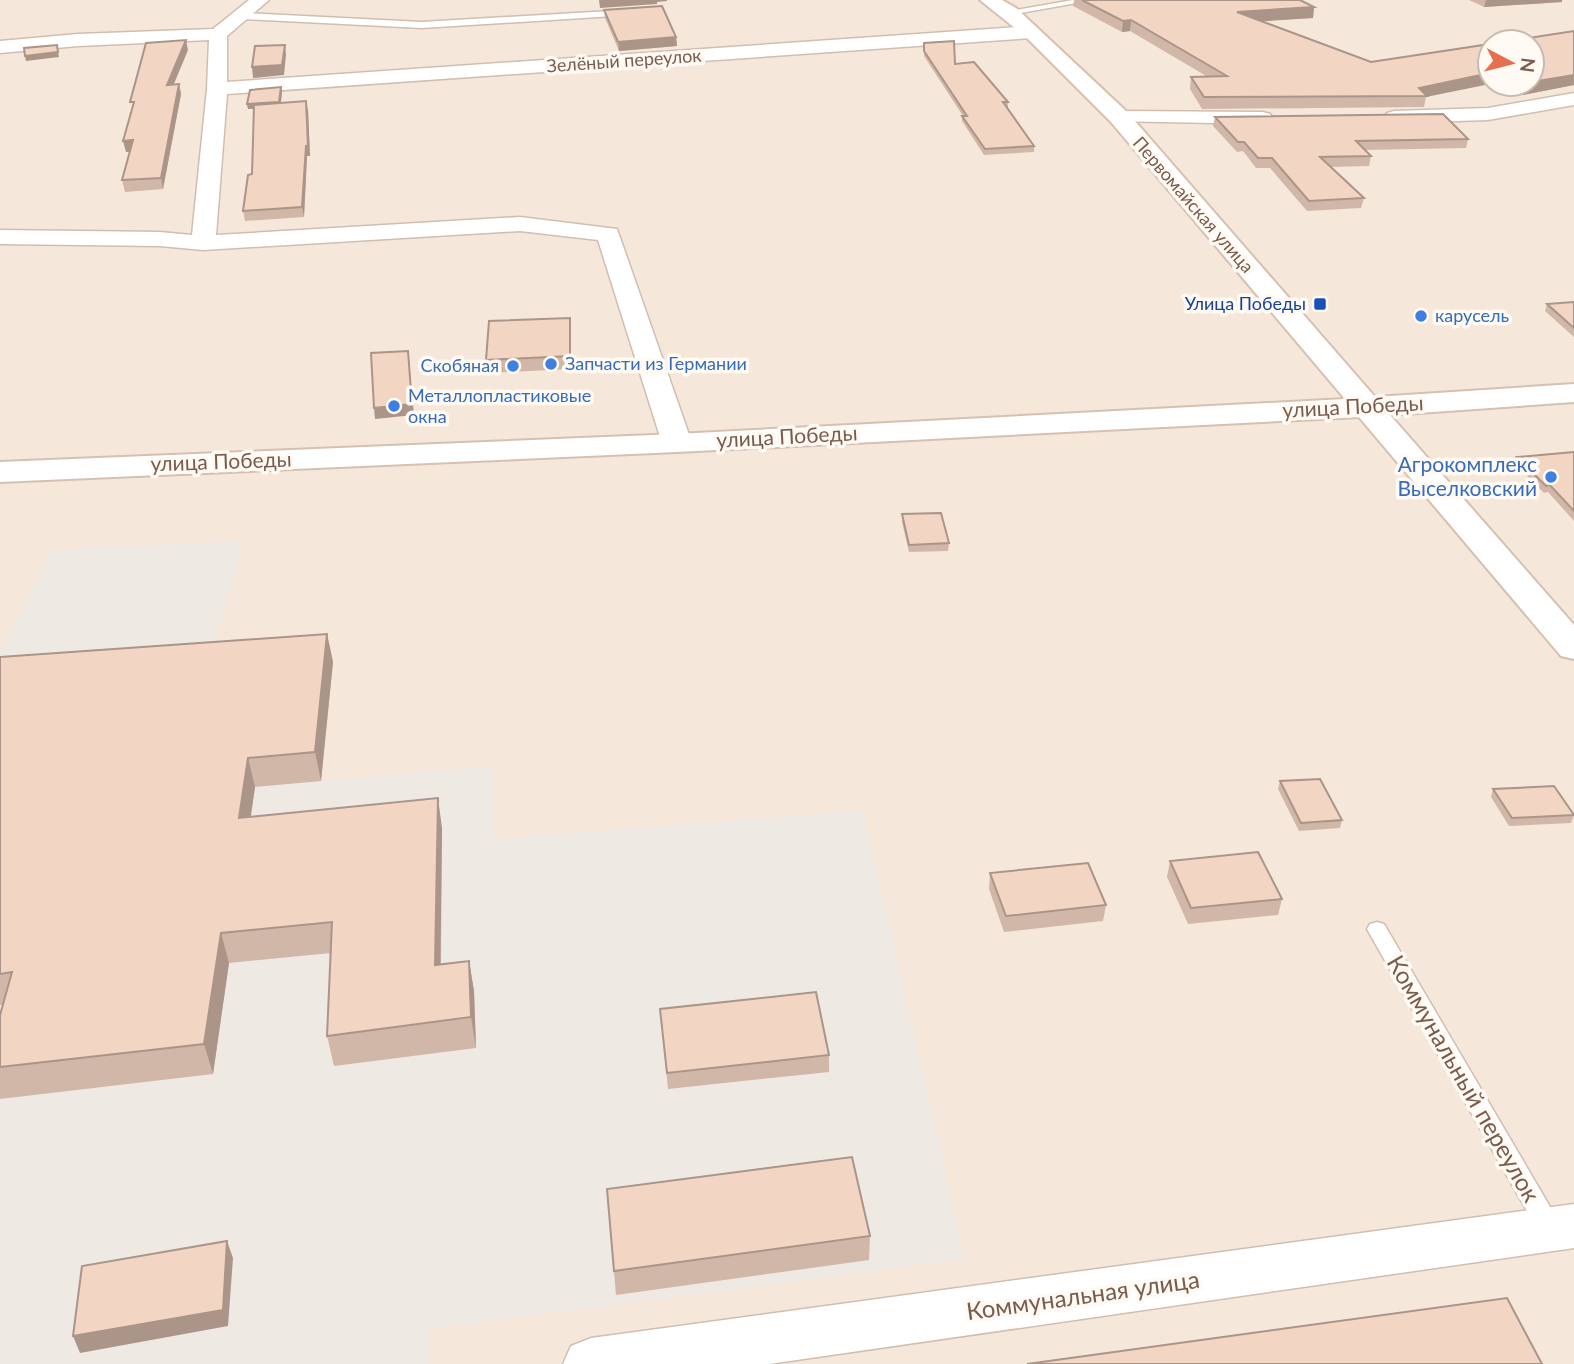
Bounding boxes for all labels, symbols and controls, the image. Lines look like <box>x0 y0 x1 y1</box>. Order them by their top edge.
north arrow <box>1476 28 1546 98</box>
street label: Зелёный переулок <box>546 44 703 76</box>
text: N <box>1516 56 1541 74</box>
street label: Первомайская улица <box>1129 132 1259 277</box>
place label: Улица Победы <box>1185 292 1306 314</box>
marker: Улица Победы <box>1312 296 1328 312</box>
place label: карусель <box>1435 304 1510 326</box>
marker: карусель <box>1413 308 1429 324</box>
place label: Запчасти из Германии <box>565 352 747 374</box>
place label: Скобяная <box>421 354 499 376</box>
marker: Запчасти из Германии <box>543 356 559 372</box>
marker: Скобяная <box>505 358 521 374</box>
place label: Металлопластиковые окна <box>408 384 591 427</box>
street label: улица Победы <box>1282 389 1424 422</box>
marker: Металлопластиковые окна <box>386 398 402 414</box>
street label: улица Победы <box>716 419 858 452</box>
street label: улица Победы <box>150 446 292 475</box>
place label: Агрокомплекс Выселковский <box>1397 451 1537 500</box>
marker: Агрокомплекс Выселковский <box>1543 469 1559 485</box>
street label: Коммунальный переулок <box>1382 950 1547 1207</box>
street label: Коммунальная улица <box>964 1264 1201 1325</box>

